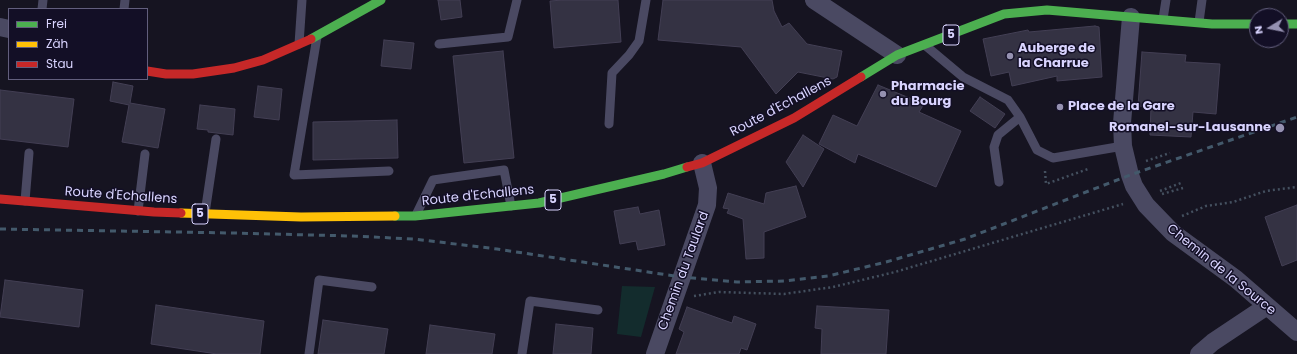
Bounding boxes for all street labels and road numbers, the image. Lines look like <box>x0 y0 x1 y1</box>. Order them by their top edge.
road number: 5 <box>943 25 959 45</box>
street label: Route d'Echallens <box>727 74 835 140</box>
street label: Route d'Echallens <box>421 182 535 210</box>
street label: Route d'Echallens <box>64 184 178 208</box>
road number: 5 <box>545 190 561 210</box>
road number: 5 <box>192 204 208 224</box>
street label: Chemin du Taulard <box>655 210 713 332</box>
street label: Chemin de la Source <box>1163 221 1279 319</box>

